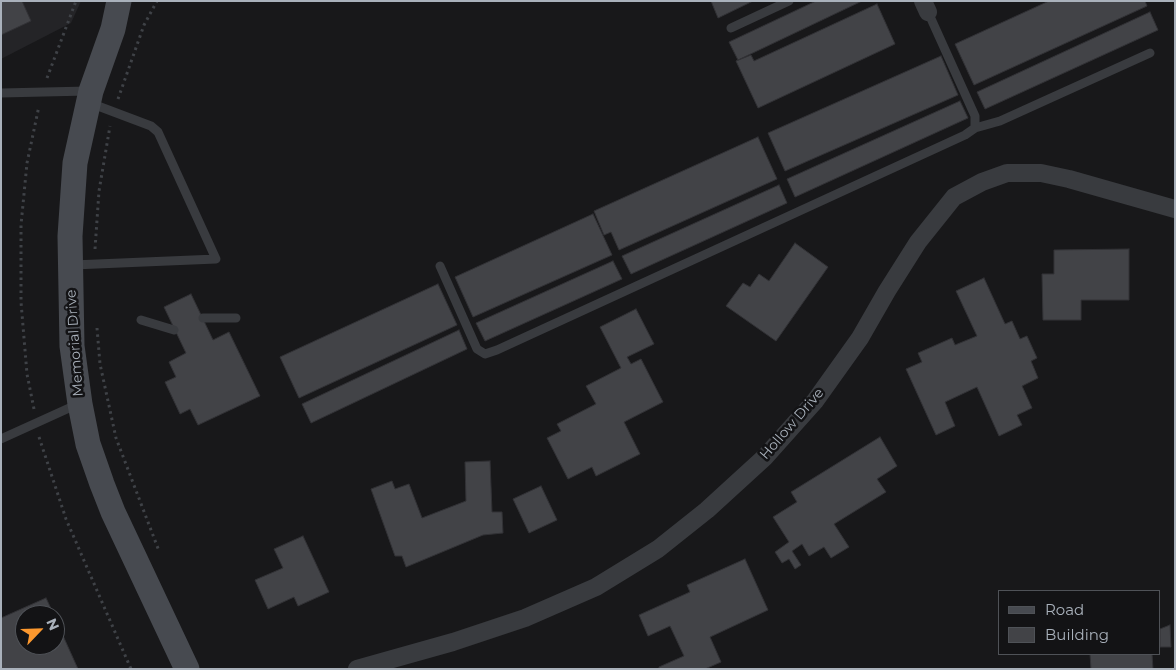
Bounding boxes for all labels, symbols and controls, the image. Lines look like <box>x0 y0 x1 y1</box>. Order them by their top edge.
street label: Memorial Drive <box>63 289 87 397</box>
street label: Hollow Drive <box>756 385 828 463</box>
legend <box>998 590 1161 655</box>
text: Road <box>1045 600 1084 619</box>
north arrow <box>15 605 65 655</box>
text: N <box>42 615 63 633</box>
text: Building <box>1045 625 1109 644</box>

